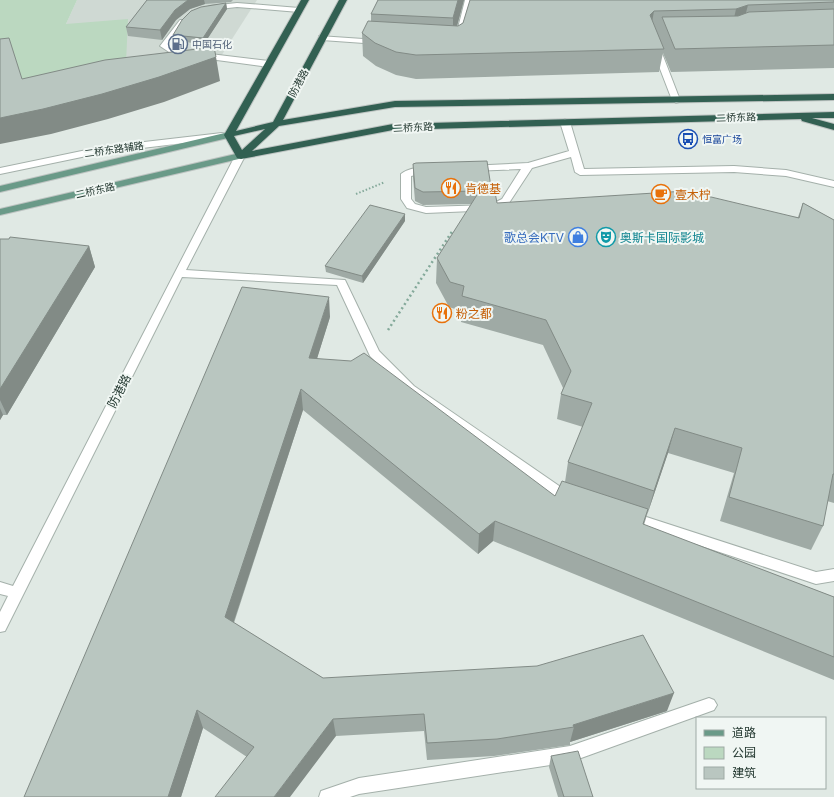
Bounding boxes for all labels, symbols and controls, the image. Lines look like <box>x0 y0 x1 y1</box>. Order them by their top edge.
fuel station icon: 中国石化 <box>167 33 189 55</box>
place label: 中国石化 <box>192 38 232 50</box>
street label: 防港路 <box>286 67 310 99</box>
street label: 二桥东路 <box>716 110 756 124</box>
street label: 二桥东路 <box>393 120 433 134</box>
bus stop icon: 恒富广场 <box>677 128 699 150</box>
place label: 恒富广场 <box>702 133 742 145</box>
street label: 二桥东路辅路 <box>83 139 145 159</box>
restaurant icon: 肯德基 <box>440 177 462 199</box>
street label: 二桥东路 <box>74 180 116 200</box>
place label: 肯德基 <box>465 181 501 196</box>
cafe icon: 壹木柠 <box>650 183 672 205</box>
place label: 壹木柠 <box>675 187 711 202</box>
shop icon: 歌总会KTV <box>567 226 589 248</box>
theatre icon: 奥斯卡国际影城 <box>595 226 617 248</box>
place label: 歌总会KTV <box>504 230 564 245</box>
place label: 奥斯卡国际影城 <box>620 230 704 245</box>
restaurant icon: 粉之都 <box>431 302 453 324</box>
place label: 粉之都 <box>456 306 492 321</box>
street label: 防港路 <box>104 372 134 410</box>
legend <box>696 717 826 789</box>
text: 道路 <box>732 725 756 740</box>
text: 公园 <box>732 745 756 760</box>
text: 建筑 <box>732 765 756 780</box>

